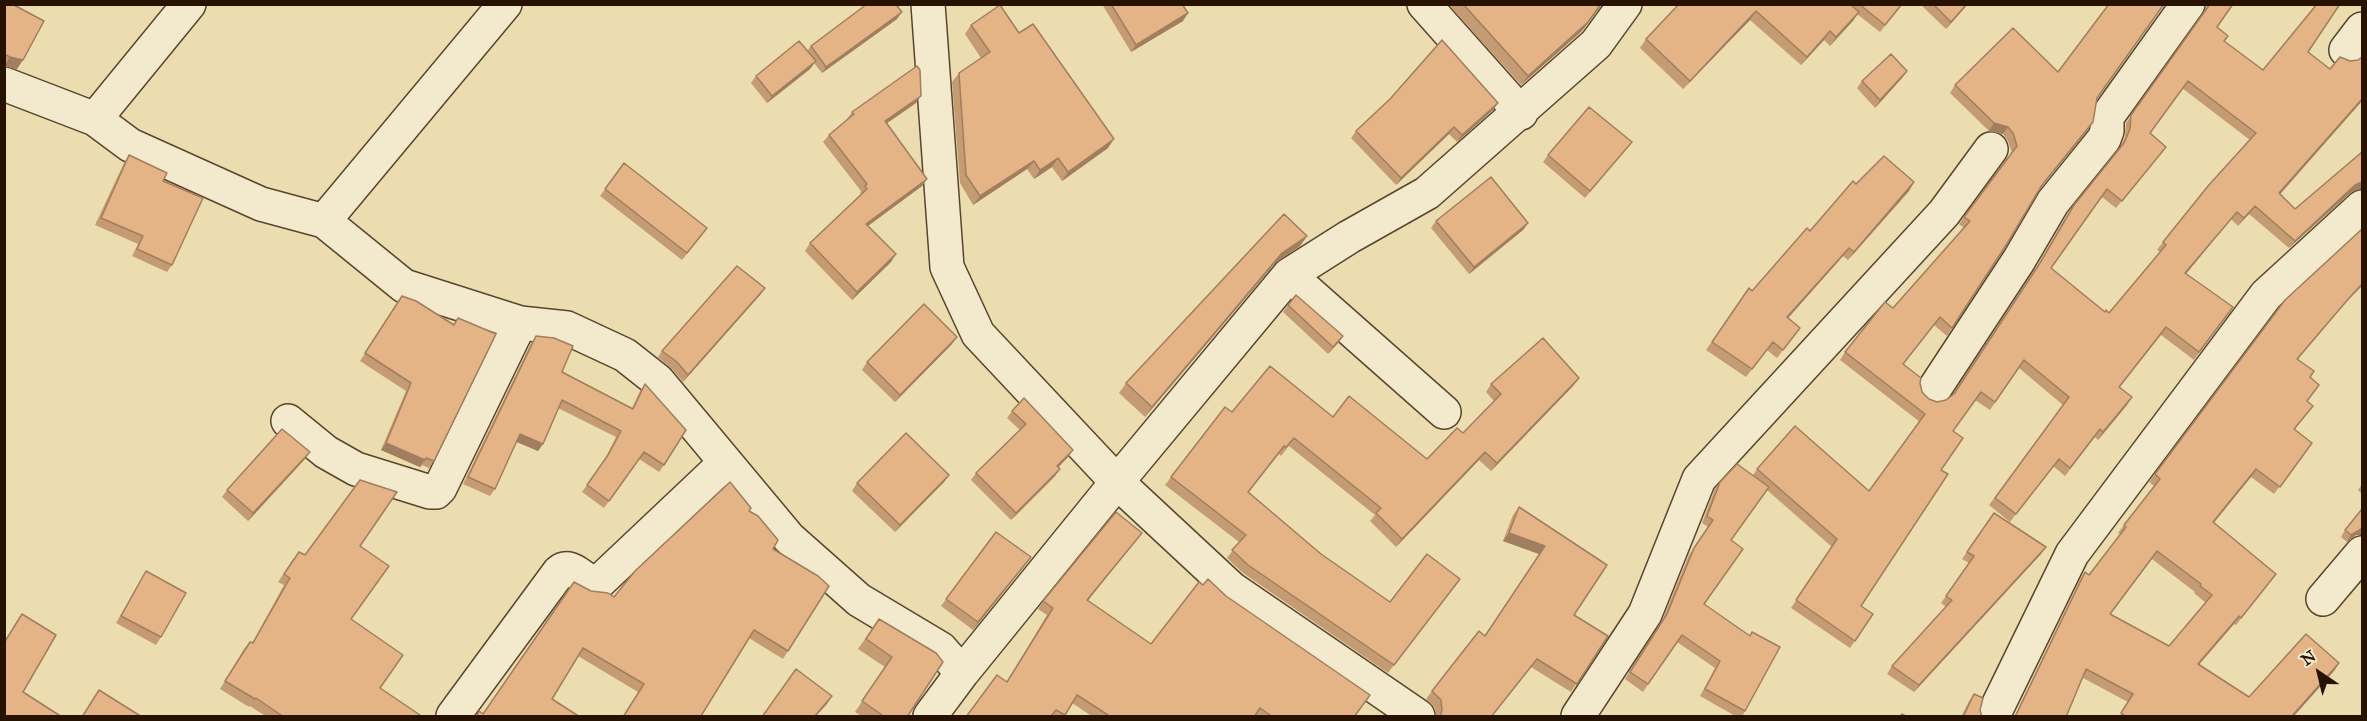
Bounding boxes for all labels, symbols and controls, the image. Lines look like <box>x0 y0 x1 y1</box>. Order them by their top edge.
north arrow <box>2289 643 2349 703</box>
text: N <box>2297 646 2319 670</box>

